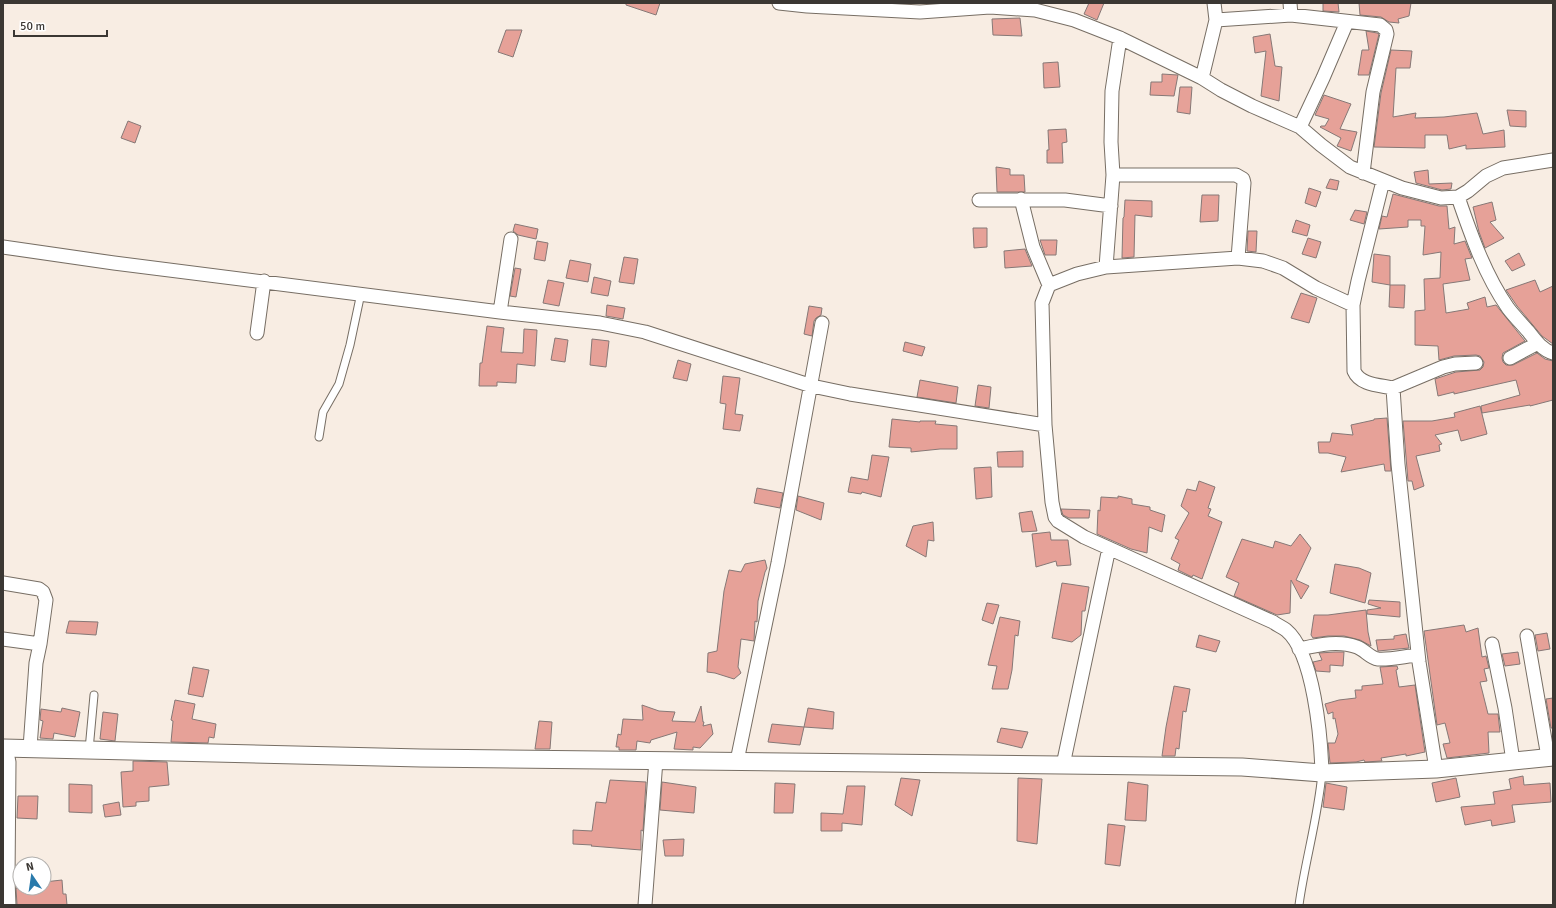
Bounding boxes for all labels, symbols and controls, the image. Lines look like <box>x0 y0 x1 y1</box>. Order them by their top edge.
scale bar <box>14 12 107 38</box>
text: 50 m <box>20 19 45 34</box>
north arrow <box>12 856 52 896</box>
text: N <box>25 860 35 874</box>

